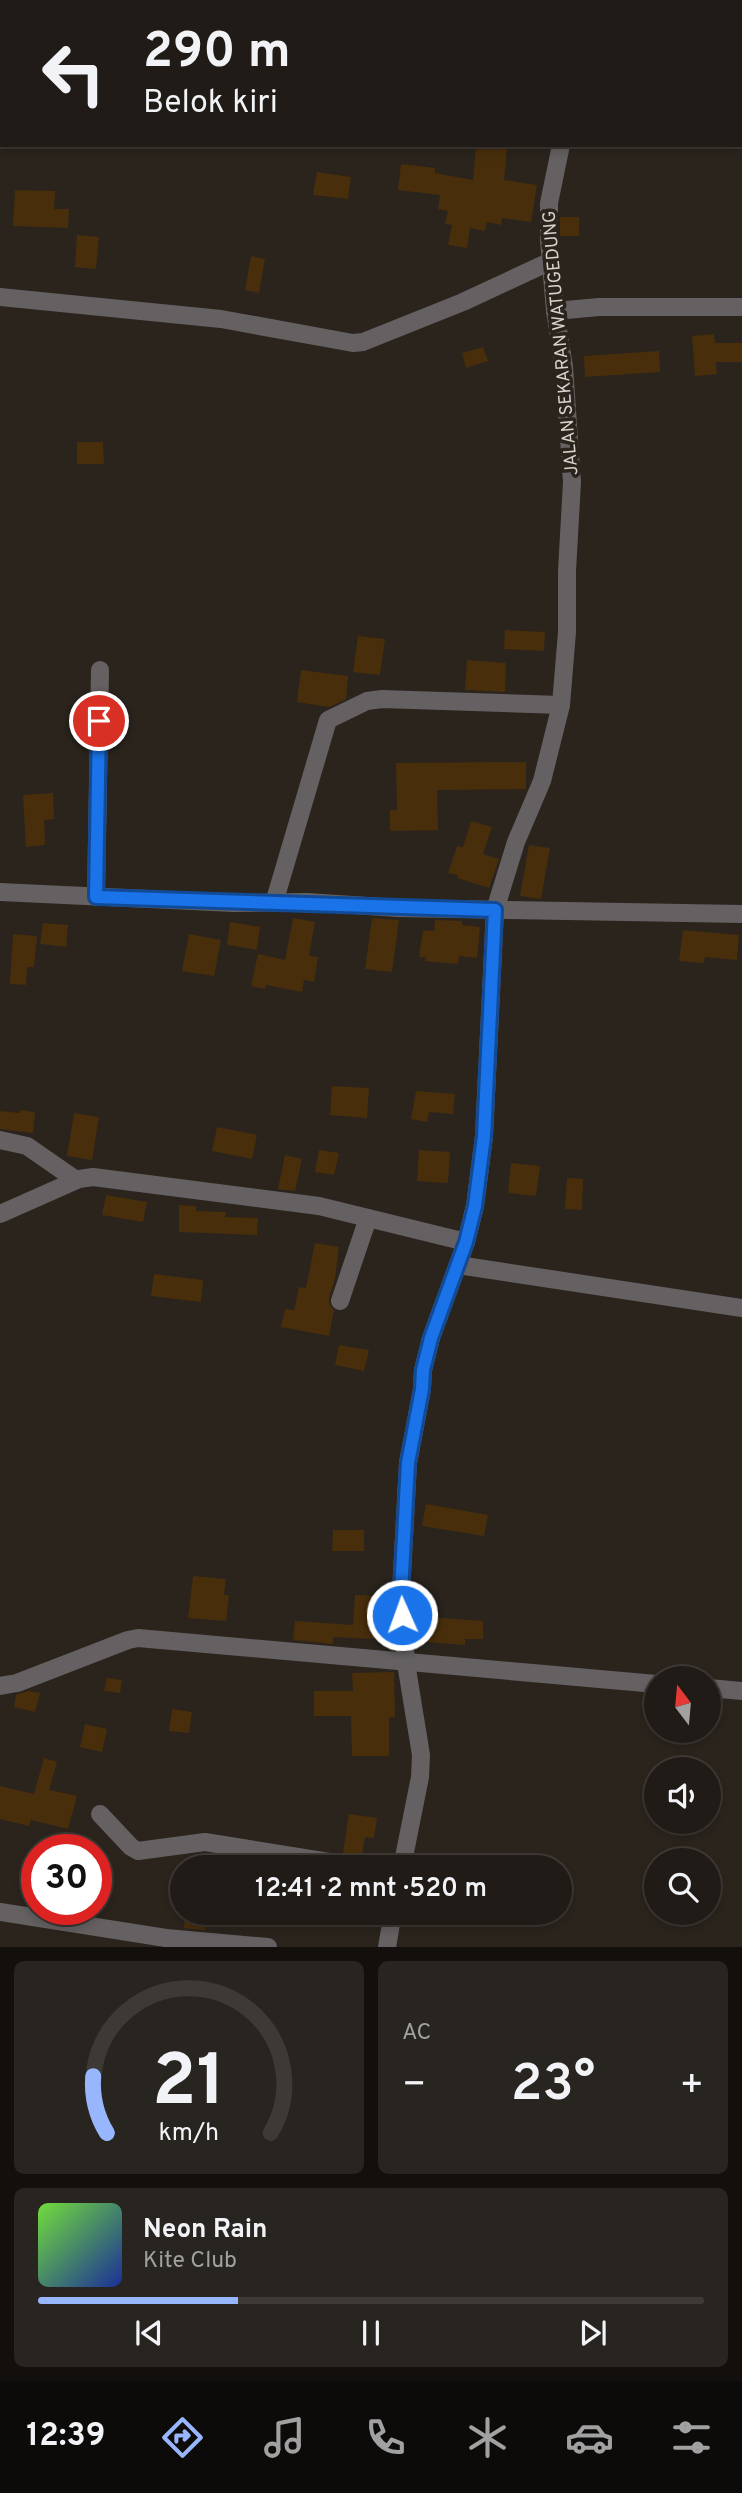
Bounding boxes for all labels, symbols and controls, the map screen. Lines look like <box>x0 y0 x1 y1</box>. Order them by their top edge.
text: 290 m <box>143 23 291 85</box>
icon: left <box>28 28 119 119</box>
text: Belok kiri <box>143 84 278 124</box>
street label: JALAN SEKARAN WATUGEDUNG <box>538 210 585 476</box>
pin <box>69 691 129 751</box>
icon: arrive <box>80 702 118 740</box>
position arrow <box>365 1578 439 1652</box>
north arrow <box>644 1666 721 1743</box>
map controls <box>644 1666 721 1925</box>
button: sound <box>644 1757 721 1834</box>
speed limit sign: 30 <box>21 1834 112 1925</box>
button: search <box>644 1848 721 1925</box>
text: 12:41 · 2 mnt · 520 m <box>255 1873 487 1906</box>
text: AC <box>402 2019 431 2048</box>
text: 21 <box>152 2040 226 2132</box>
text: 23° <box>511 2053 595 2119</box>
text: − <box>402 2062 427 2111</box>
text: + <box>679 2062 704 2111</box>
text: km/h <box>159 2118 219 2150</box>
text: Neon Rain <box>143 2214 268 2247</box>
text: Kite Club <box>143 2247 237 2276</box>
icon: previous <box>130 2314 168 2352</box>
icon: pause <box>352 2314 390 2352</box>
icon: next <box>574 2314 612 2352</box>
icon: directions <box>158 2413 207 2462</box>
icon: music <box>260 2413 309 2462</box>
icon: phone <box>361 2413 410 2462</box>
icon: climate <box>463 2413 512 2462</box>
icon: car <box>565 2413 614 2462</box>
icon: filters <box>667 2413 716 2462</box>
text: 12:39 <box>26 2417 105 2457</box>

